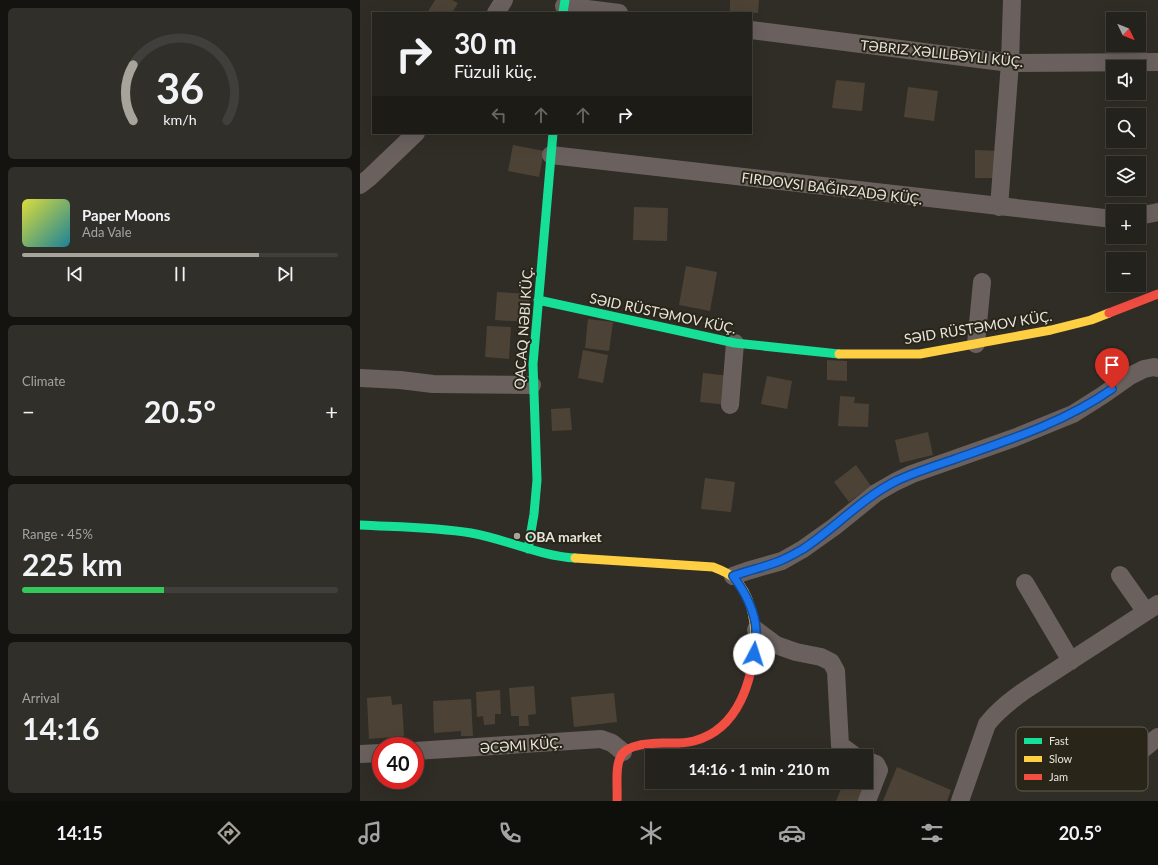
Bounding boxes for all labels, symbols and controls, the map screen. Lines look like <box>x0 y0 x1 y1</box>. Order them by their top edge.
north arrow <box>1106 12 1146 52</box>
map controls <box>1106 12 1146 292</box>
text: 30 m <box>454 26 517 60</box>
icon: right <box>388 28 440 80</box>
street label: TƏBRIZ XƏLILBƏYLI KÜÇ. <box>860 36 1024 70</box>
text: Füzuli küç. <box>454 60 537 82</box>
button: sound <box>1106 60 1146 100</box>
text: 36 <box>156 63 204 113</box>
icon: left <box>488 104 510 126</box>
icon: ahead <box>530 104 552 126</box>
icon: ahead <box>572 104 594 126</box>
icon: right <box>614 104 636 126</box>
button: search <box>1106 108 1146 148</box>
text: km/h <box>163 111 197 128</box>
button: layers <box>1106 156 1146 196</box>
street label: FIRDOVSI BAĞIRZADƏ KÜÇ. <box>741 168 923 208</box>
button: + <box>1106 204 1146 244</box>
text: Paper Moons <box>82 206 170 224</box>
text: Ada Vale <box>82 224 132 240</box>
button: − <box>1106 252 1146 292</box>
icon: previous <box>64 263 86 285</box>
icon: pause <box>169 263 191 285</box>
icon: next <box>274 263 296 285</box>
street label: QACAQ NƏBI KÜÇ. <box>510 266 536 390</box>
street label: SƏID RÜSTƏMOV KÜÇ. <box>588 289 738 337</box>
street label: SƏID RÜSTƏMOV KÜÇ. <box>903 307 1053 347</box>
pin <box>1095 348 1129 389</box>
icon: arrive <box>1101 354 1123 376</box>
text: Climate <box>22 373 65 389</box>
text: 20.5° <box>144 393 216 429</box>
text: − <box>22 398 35 425</box>
text: + <box>325 398 338 425</box>
text: Range · 45% <box>22 526 93 542</box>
place label: OBA market <box>525 528 603 545</box>
marker: OBA market <box>512 531 522 541</box>
text: 225 km <box>22 546 123 582</box>
position arrow <box>733 633 775 675</box>
text: Arrival <box>22 690 59 706</box>
text: 14:16 <box>22 710 99 746</box>
legend <box>1016 727 1148 791</box>
street label: ƏCƏMI KÜÇ. <box>479 734 563 756</box>
text: Fast <box>1049 734 1069 747</box>
speed limit sign: 40 <box>372 737 424 789</box>
text: Slow <box>1049 752 1073 765</box>
text: 14:16 · 1 min · 210 m <box>689 760 829 778</box>
text: Jam <box>1049 770 1068 783</box>
icon: directions <box>215 819 243 847</box>
icon: music <box>356 819 384 847</box>
icon: phone <box>496 819 524 847</box>
icon: climate <box>637 819 665 847</box>
icon: car <box>778 819 806 847</box>
icon: filters <box>918 819 946 847</box>
text: 14:15 <box>56 822 103 844</box>
text: 20.5° <box>1059 822 1102 844</box>

